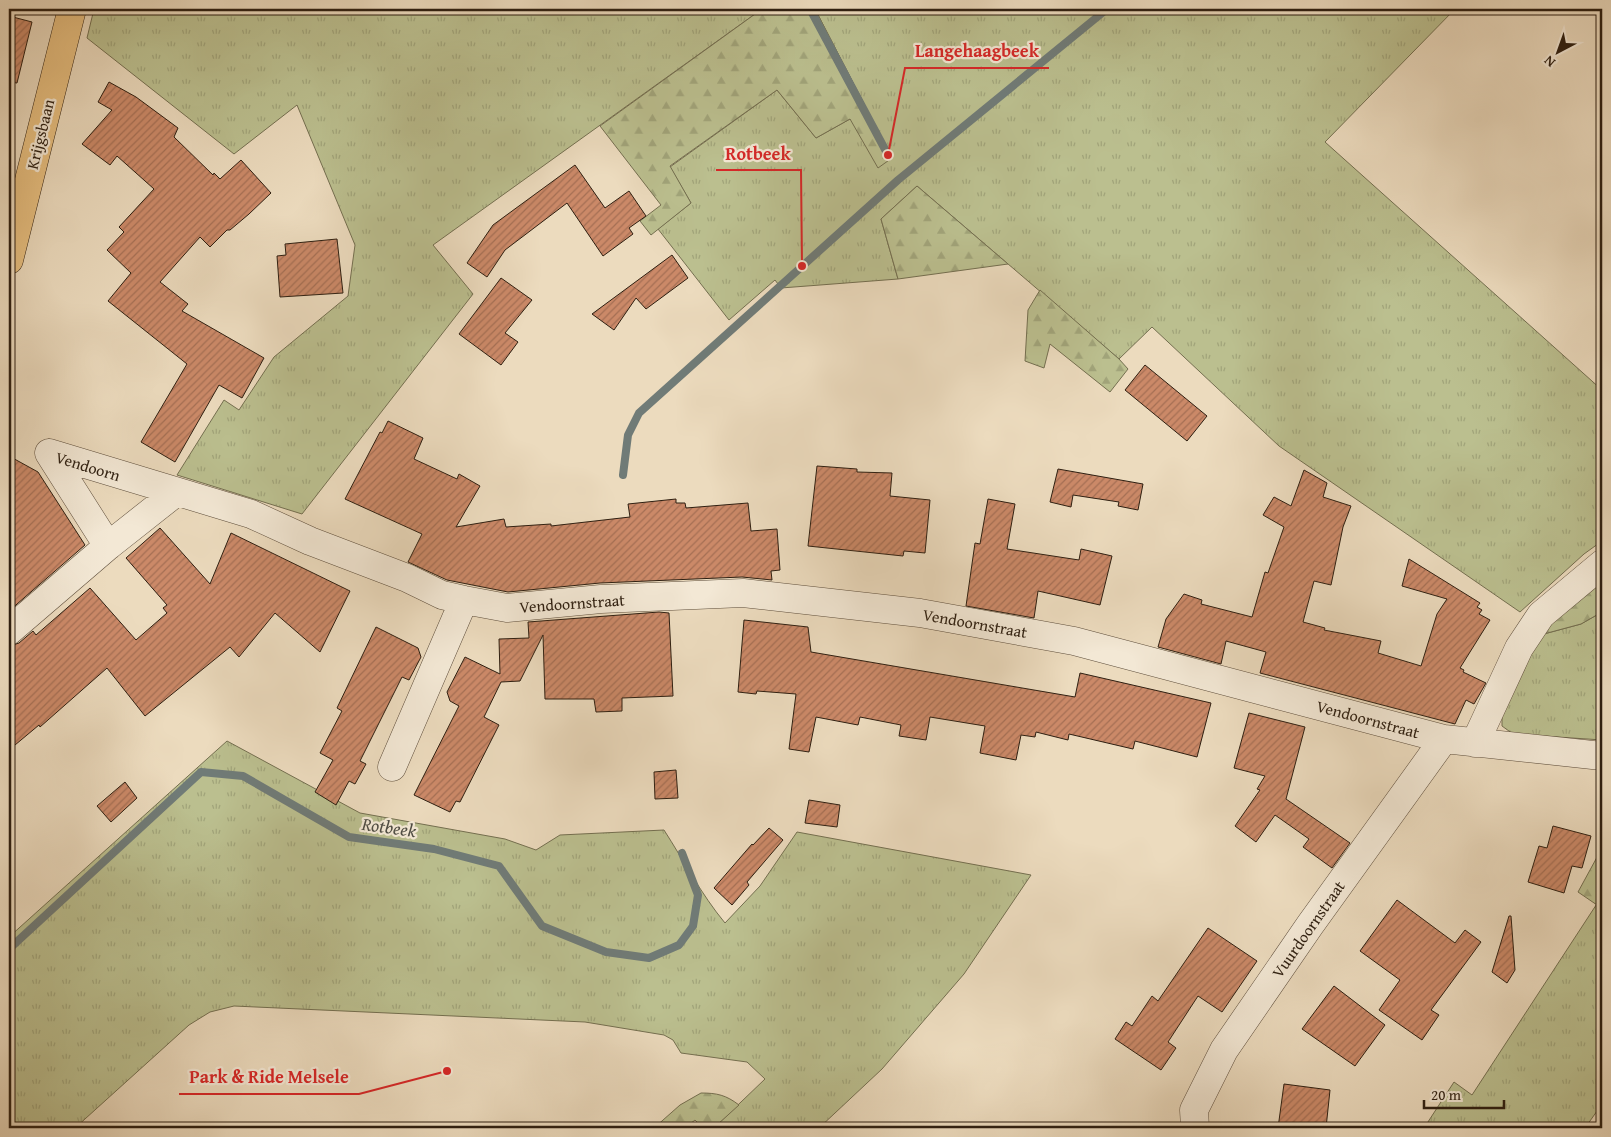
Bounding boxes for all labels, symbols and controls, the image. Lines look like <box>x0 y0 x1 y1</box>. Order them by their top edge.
north arrow <box>1534 28 1584 78</box>
callout: Langehaagbeek <box>905 35 1049 68</box>
text: Langehaagbeek <box>915 37 1040 64</box>
text: N <box>1539 51 1560 72</box>
street label: Krijgsbaan <box>20 96 60 172</box>
callout: Rotbeek <box>716 137 801 170</box>
text: Rotbeek <box>725 140 791 167</box>
street label: Vendoorn <box>53 445 123 487</box>
street label: Vendoornstraat <box>518 587 626 619</box>
street label: Vendoornstraat <box>921 602 1029 644</box>
street label: Vendoornstraat <box>1314 694 1422 744</box>
water label: Rotbeek <box>359 810 419 844</box>
street label: Vuurdoornstraat <box>1266 875 1351 983</box>
callout: Park & Ride Melsele <box>179 1061 359 1094</box>
text: Park & Ride Melsele <box>189 1063 349 1090</box>
scale bar <box>1424 1077 1504 1109</box>
text: 20 m <box>1431 1084 1462 1105</box>

